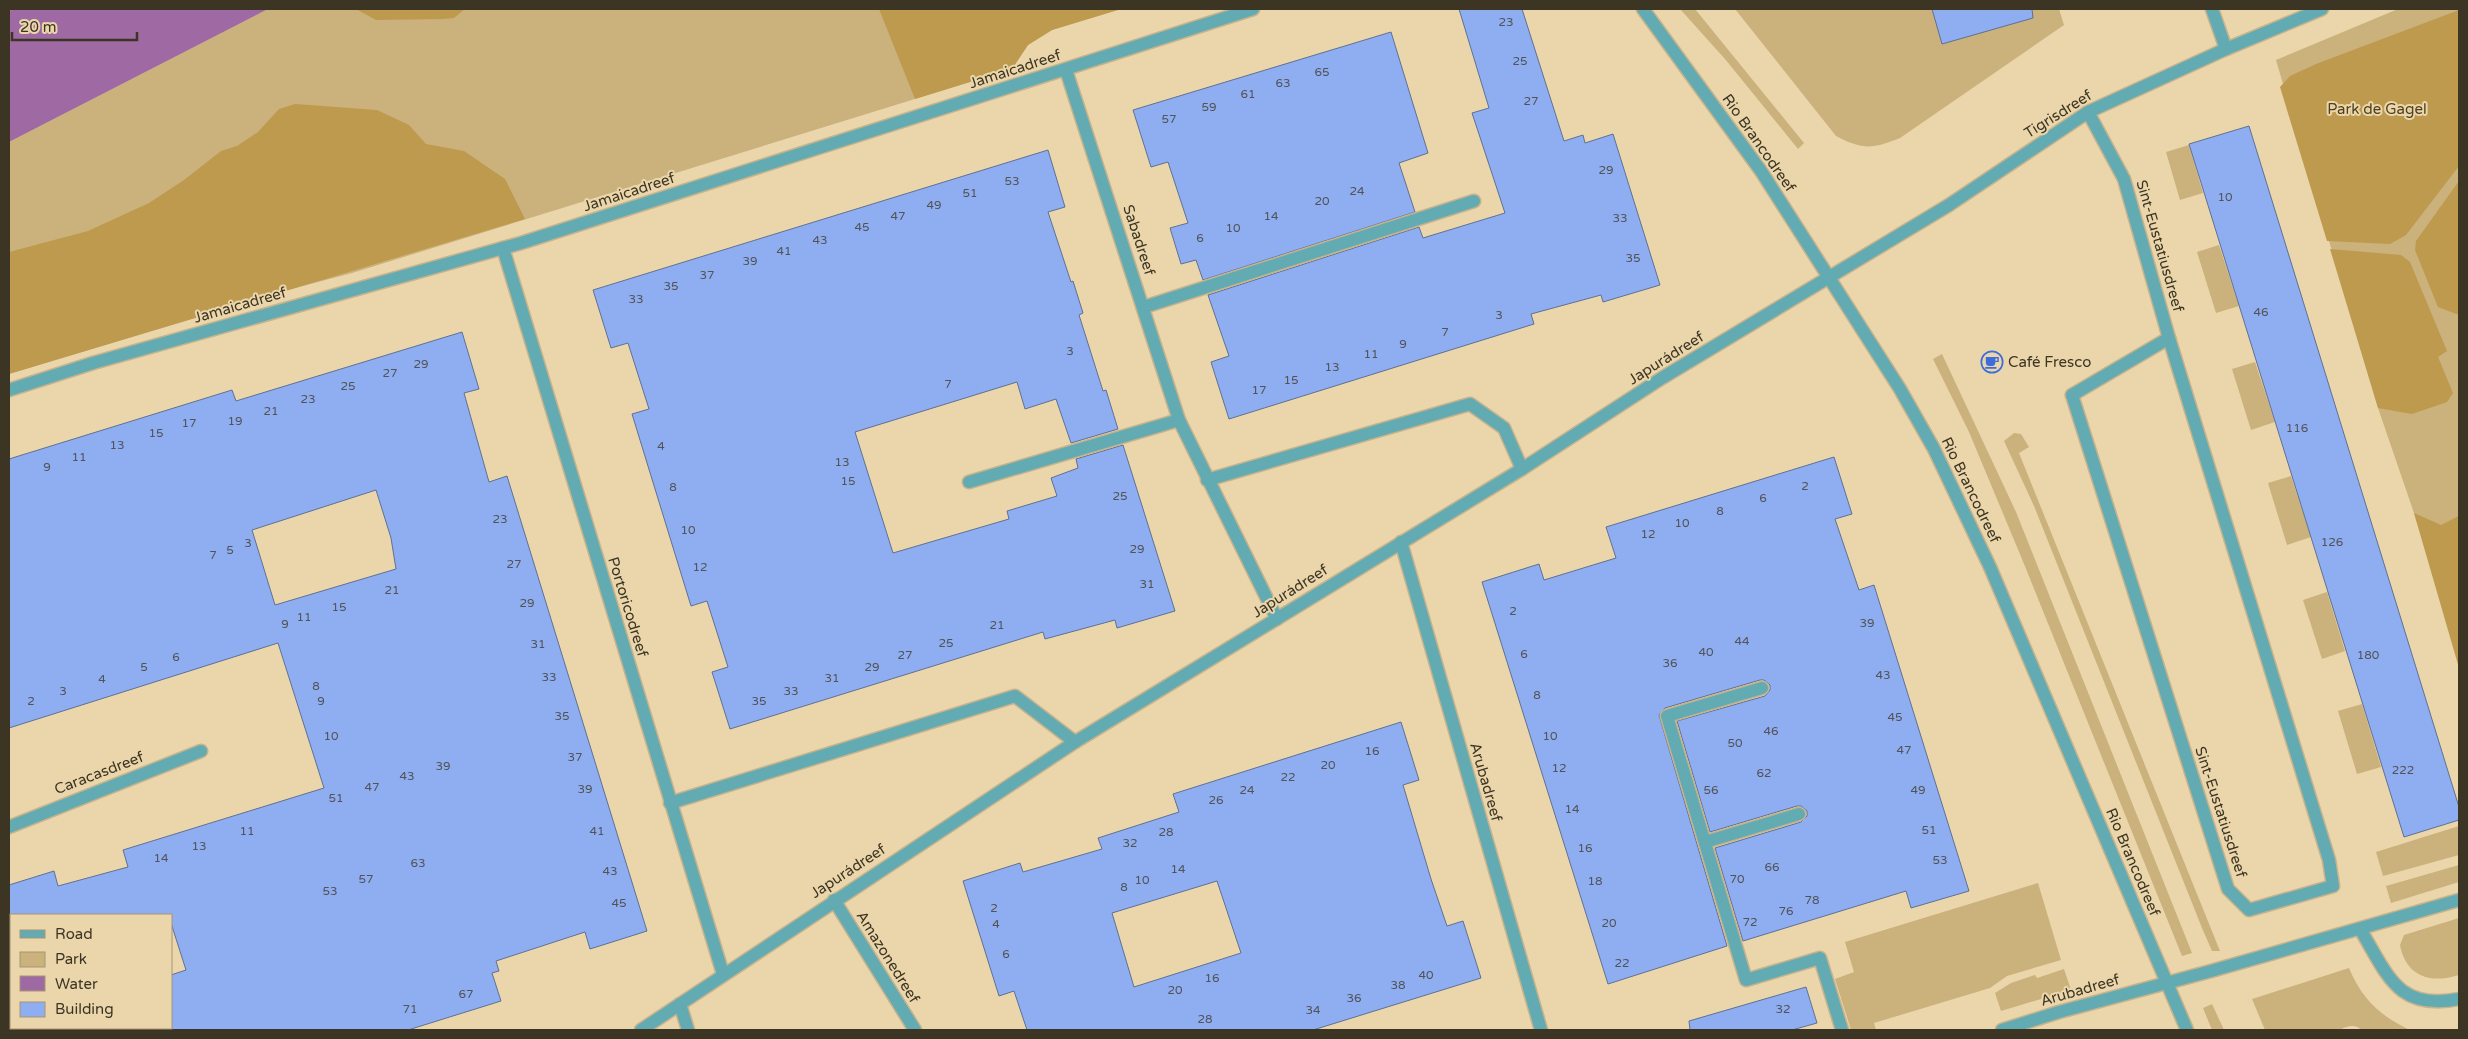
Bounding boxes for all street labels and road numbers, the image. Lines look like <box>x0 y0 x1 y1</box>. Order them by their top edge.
street label: Jamaicadreef <box>967 46 1063 92</box>
street label: Tigrisdreef <box>2021 86 2095 142</box>
street label: Rio Brancodreef <box>1718 90 1800 196</box>
street label: Jamaicadreef <box>581 169 677 215</box>
street label: Sint-Eustatiusdreef <box>2132 178 2188 314</box>
street label: Sabadreef <box>1119 202 1159 278</box>
street label: Jamaicadreef <box>192 283 289 327</box>
street label: Japurádreef <box>1625 327 1707 388</box>
street label: Rio Brancodreef <box>1938 434 2005 546</box>
street label: Portoricodreef <box>604 555 652 659</box>
street label: Japurádreef <box>1249 560 1331 621</box>
street label: Arubadreef <box>1466 740 1506 824</box>
street label: Sint-Eustatiusdreef <box>2191 744 2251 880</box>
street label: Caracasdreef <box>52 748 147 798</box>
street label: Rio Brancodreef <box>2102 805 2164 919</box>
street label: Japurádreef <box>807 840 889 902</box>
street label: Amazonedreef <box>852 908 924 1007</box>
street label: Arubadreef <box>2038 970 2122 1010</box>

